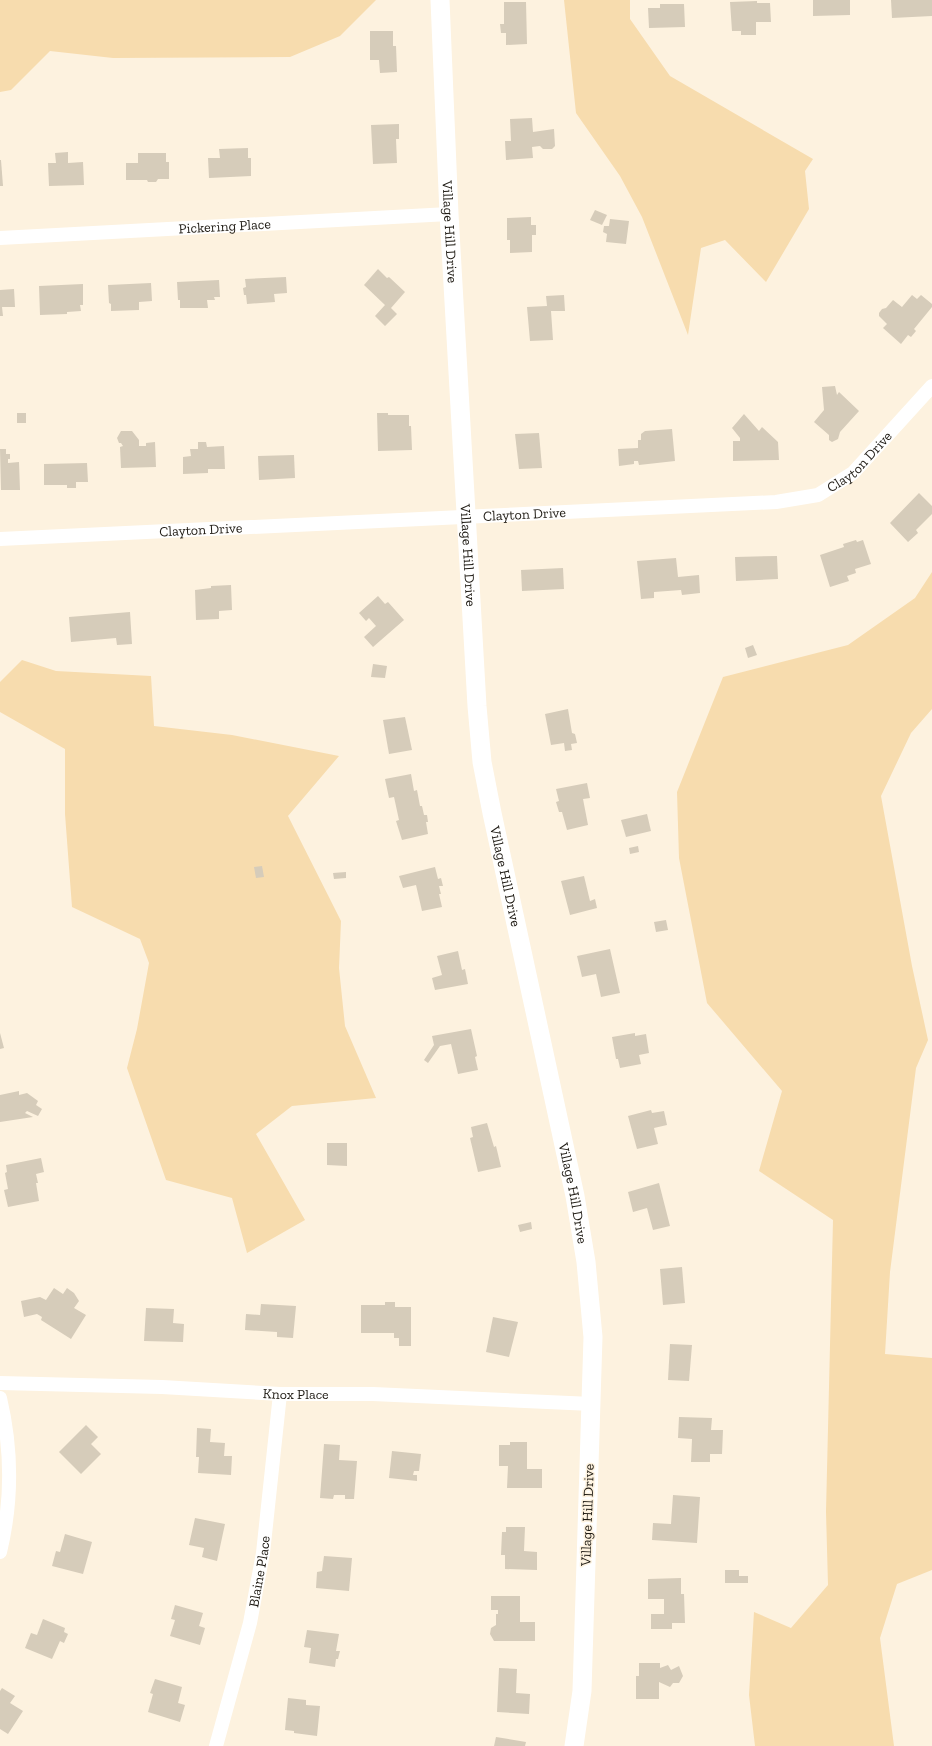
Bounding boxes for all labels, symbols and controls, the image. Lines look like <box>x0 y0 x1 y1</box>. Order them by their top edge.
street label: Village Hill Drive <box>439 179 461 284</box>
street label: Pickering Place <box>178 216 272 237</box>
street label: Clayton Drive <box>824 428 896 496</box>
street label: Village Hill Drive <box>456 503 479 607</box>
street label: Clayton Drive <box>483 504 567 525</box>
street label: Clayton Drive <box>159 519 243 540</box>
street label: Village Hill Drive <box>486 824 524 929</box>
street label: Village Hill Drive <box>554 1140 591 1245</box>
street label: Knox Place <box>262 1385 329 1403</box>
street label: Village Hill Drive <box>577 1463 598 1568</box>
street label: Blaine Place <box>245 1535 274 1609</box>

